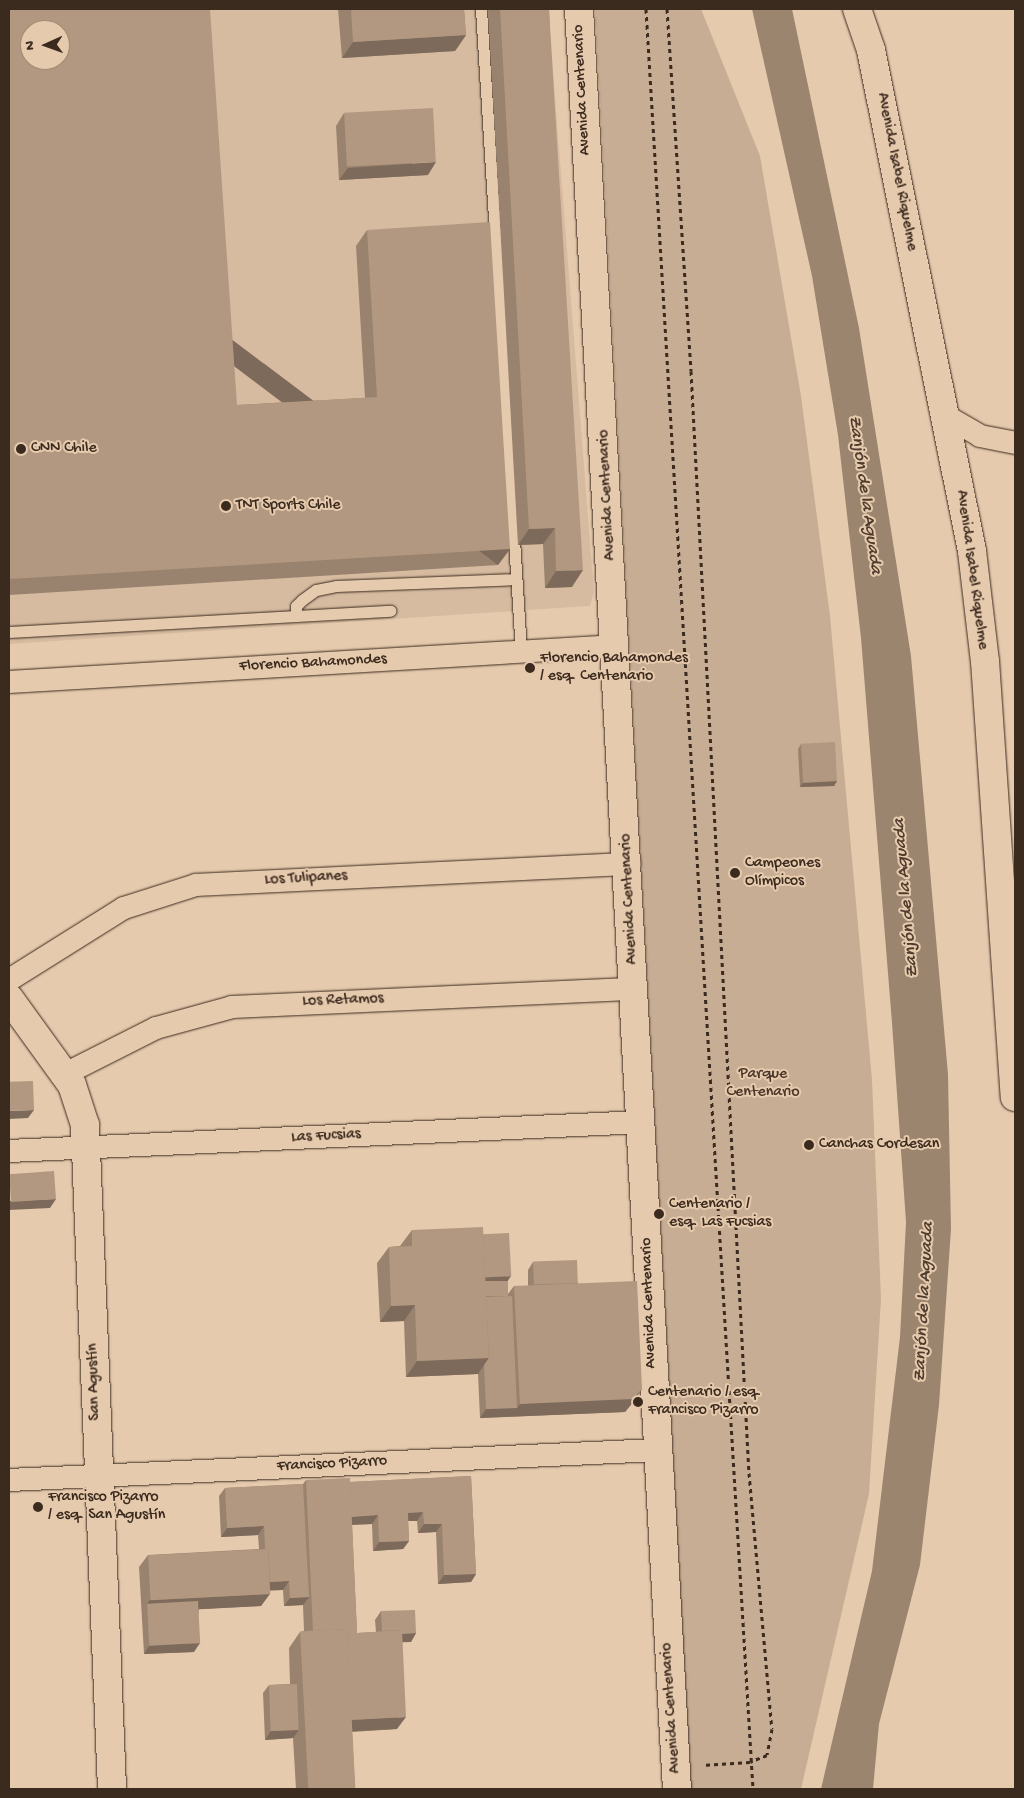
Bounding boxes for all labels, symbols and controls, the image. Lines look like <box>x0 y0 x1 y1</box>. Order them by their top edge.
north arrow <box>20 20 70 70</box>
street label: Avenida Centenario <box>570 24 596 156</box>
text: N <box>22 41 39 50</box>
street label: Avenida Isabel Riquelme <box>871 91 921 253</box>
water label: Zanjón de la Aguada <box>842 414 886 576</box>
street label: Avenida Centenario <box>595 429 621 561</box>
place label: CNN Chile <box>31 439 97 459</box>
marker: CNN Chile <box>15 443 27 455</box>
street label: Avenida Isabel Riquelme <box>950 489 992 651</box>
place label: TNT Sports Chile <box>236 496 341 516</box>
marker: TNT Sports Chile <box>220 500 232 512</box>
place label: Florencio Bahamondes / esq. Centenario <box>540 649 688 687</box>
street label: Florencio Bahamondes <box>239 651 387 677</box>
marker: Florencio Bahamondes / esq. Centenario <box>524 662 536 674</box>
water label: Zanjón de la Aguada <box>889 817 925 979</box>
street label: Avenida Centenario <box>617 833 643 965</box>
place label: Campeones Olímpicos <box>745 854 820 892</box>
street label: Los Tulipanes <box>264 867 348 891</box>
marker: Campeones Olímpicos <box>729 867 741 879</box>
street label: Los Retamos <box>302 990 384 1012</box>
park label: Parque Centenario <box>726 1065 800 1103</box>
street label: Las Fucsias <box>291 1126 361 1148</box>
place label: Canchas Cordesan <box>819 1135 939 1155</box>
marker: Canchas Cordesan <box>803 1139 815 1151</box>
place label: Centenario / esq. Las Fucsias <box>669 1195 771 1233</box>
marker: Centenario / esq. Las Fucsias <box>653 1208 665 1220</box>
water label: Zanjón de la Aguada <box>910 1222 940 1382</box>
street label: Avenida Centenario <box>638 1237 662 1369</box>
street label: San Agustín <box>84 1343 106 1421</box>
place label: Centenario / esq. Francisco Pizarro <box>648 1383 761 1421</box>
marker: Centenario / esq. Francisco Pizarro <box>632 1396 644 1408</box>
street label: Francisco Pizarro <box>276 1453 388 1477</box>
place label: Francisco Pizarro / esq. San Agustín <box>48 1488 165 1526</box>
marker: Francisco Pizarro / esq. San Agustín <box>32 1501 44 1513</box>
street label: Avenida Centenario <box>658 1642 686 1774</box>

